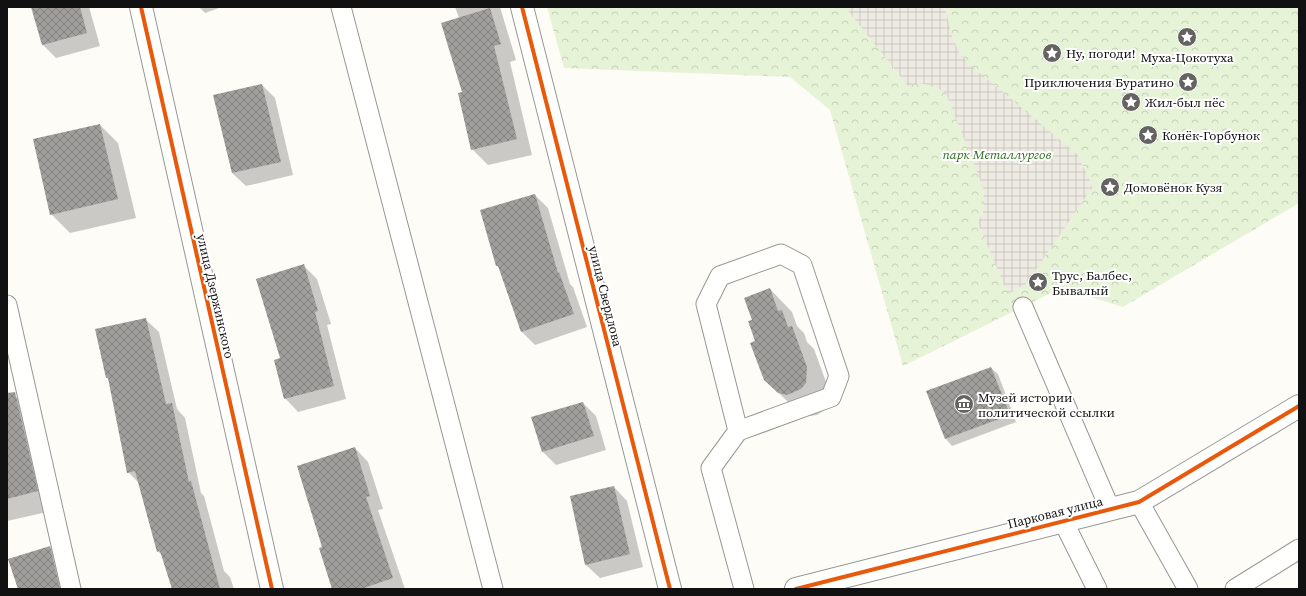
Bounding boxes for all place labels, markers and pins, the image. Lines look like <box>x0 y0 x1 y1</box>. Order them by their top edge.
place icon: Муха-Цокотуха <box>1176 26 1198 48</box>
place icon: Ну, погоди! <box>1041 42 1063 64</box>
place label: Ну, погоди! <box>1066 45 1136 62</box>
place label: Муха-Цокотуха <box>1140 49 1234 66</box>
place icon: Приключения Буратино <box>1177 71 1199 93</box>
place label: Приключения Буратино <box>1024 74 1174 91</box>
place icon: Жил-был пёс <box>1120 91 1142 113</box>
place label: Жил-был пёс <box>1145 94 1225 111</box>
place icon: Конёк-Горбунок <box>1137 124 1159 146</box>
place label: Конёк-Горбунок <box>1162 127 1260 144</box>
place icon: Домовёнок Кузя <box>1099 176 1121 198</box>
place label: Домовёнок Кузя <box>1124 179 1223 196</box>
place label: Трус, Балбес, Бывалый <box>1052 267 1132 299</box>
place icon: Трус, Балбес, Бывалый <box>1027 271 1049 293</box>
place label: Музей истории политической ссылки <box>978 389 1115 421</box>
museum icon: Музей истории политической ссылки <box>953 393 975 415</box>

